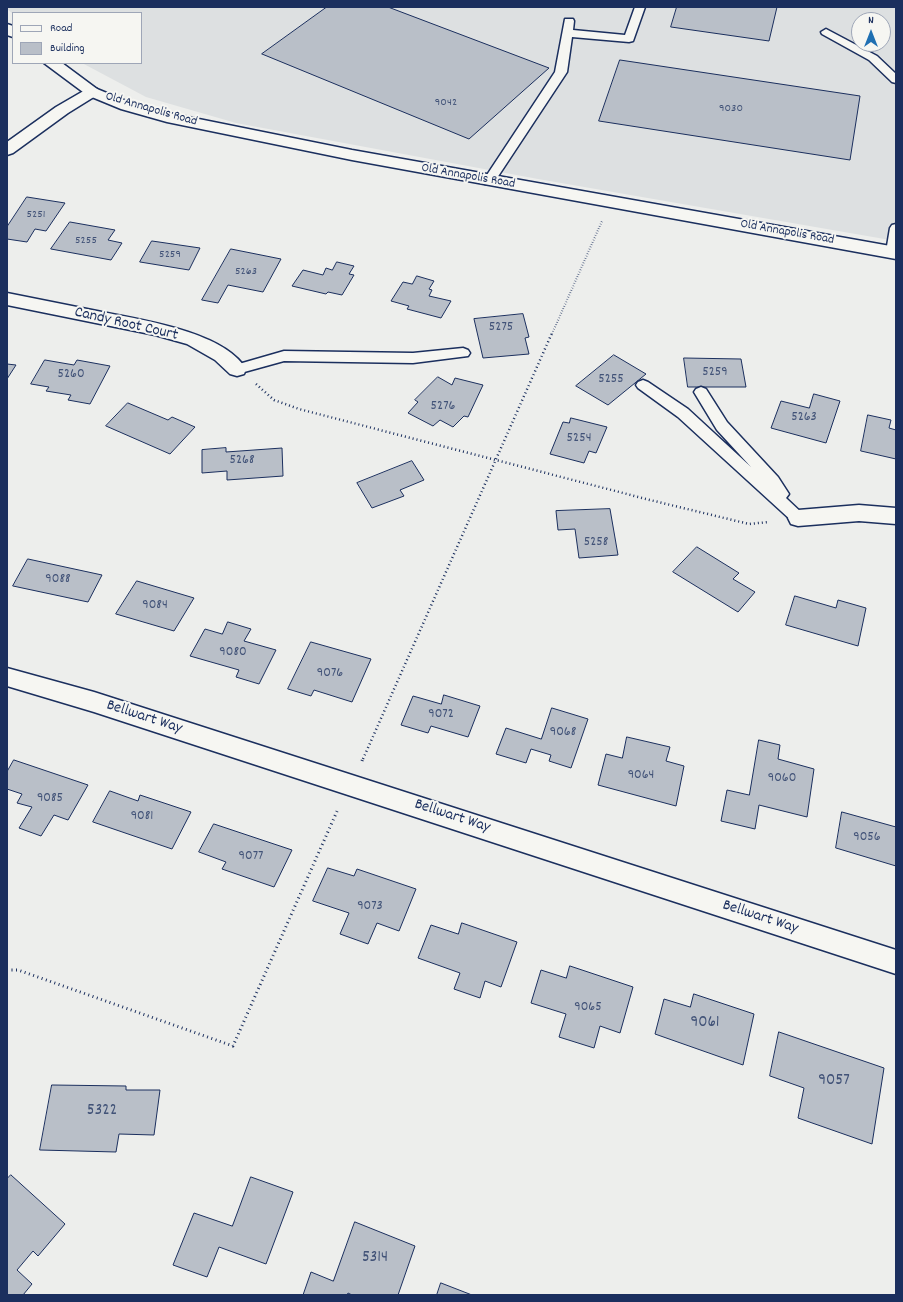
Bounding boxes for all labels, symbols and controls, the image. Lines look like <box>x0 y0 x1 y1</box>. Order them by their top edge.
legend <box>12 12 142 64</box>
north arrow <box>851 12 891 52</box>
text: N <box>868 13 874 29</box>
text: Road <box>50 20 72 37</box>
text: Building <box>50 40 85 57</box>
street label: Old Annapolis Road <box>103 89 199 131</box>
house number: 9042 <box>435 96 457 110</box>
house number: 9030 <box>719 102 743 116</box>
street label: Old Annapolis Road <box>420 161 516 193</box>
house number: 5251 <box>27 208 45 222</box>
street label: Old Annapolis Road <box>739 217 835 249</box>
house number: 5255 <box>75 234 97 248</box>
house number: 5259 <box>159 248 181 262</box>
house number: 5263 <box>235 265 257 279</box>
street label: Candy Root Court <box>72 304 180 346</box>
house number: 5275 <box>489 320 513 336</box>
house number: 5259 <box>702 365 728 381</box>
house number: 5260 <box>57 367 85 383</box>
house number: 5255 <box>598 372 624 388</box>
house number: 5276 <box>431 399 455 415</box>
house number: 5263 <box>791 410 817 426</box>
house number: 5254 <box>567 431 591 447</box>
house number: 5268 <box>229 453 255 469</box>
house number: 5258 <box>584 535 608 551</box>
house number: 9088 <box>45 572 71 588</box>
house number: 9084 <box>142 598 168 614</box>
house number: 9080 <box>219 645 247 661</box>
house number: 9076 <box>317 666 343 682</box>
street label: Bellwart Way <box>104 697 184 739</box>
house number: 9072 <box>428 707 454 723</box>
house number: 9068 <box>550 725 576 741</box>
house number: 9064 <box>628 768 654 784</box>
house number: 9060 <box>768 771 796 787</box>
house number: 9085 <box>37 791 63 807</box>
street label: Bellwart Way <box>412 796 492 838</box>
house number: 9081 <box>131 809 153 825</box>
house number: 9056 <box>853 830 881 846</box>
house number: 9077 <box>239 849 263 865</box>
street label: Bellwart Way <box>720 897 800 939</box>
house number: 9073 <box>357 899 383 915</box>
house number: 9065 <box>574 1000 602 1016</box>
house number: 9061 <box>690 1014 720 1034</box>
house number: 9057 <box>818 1072 850 1092</box>
house number: 5322 <box>87 1102 117 1122</box>
house number: 5314 <box>362 1249 388 1269</box>

